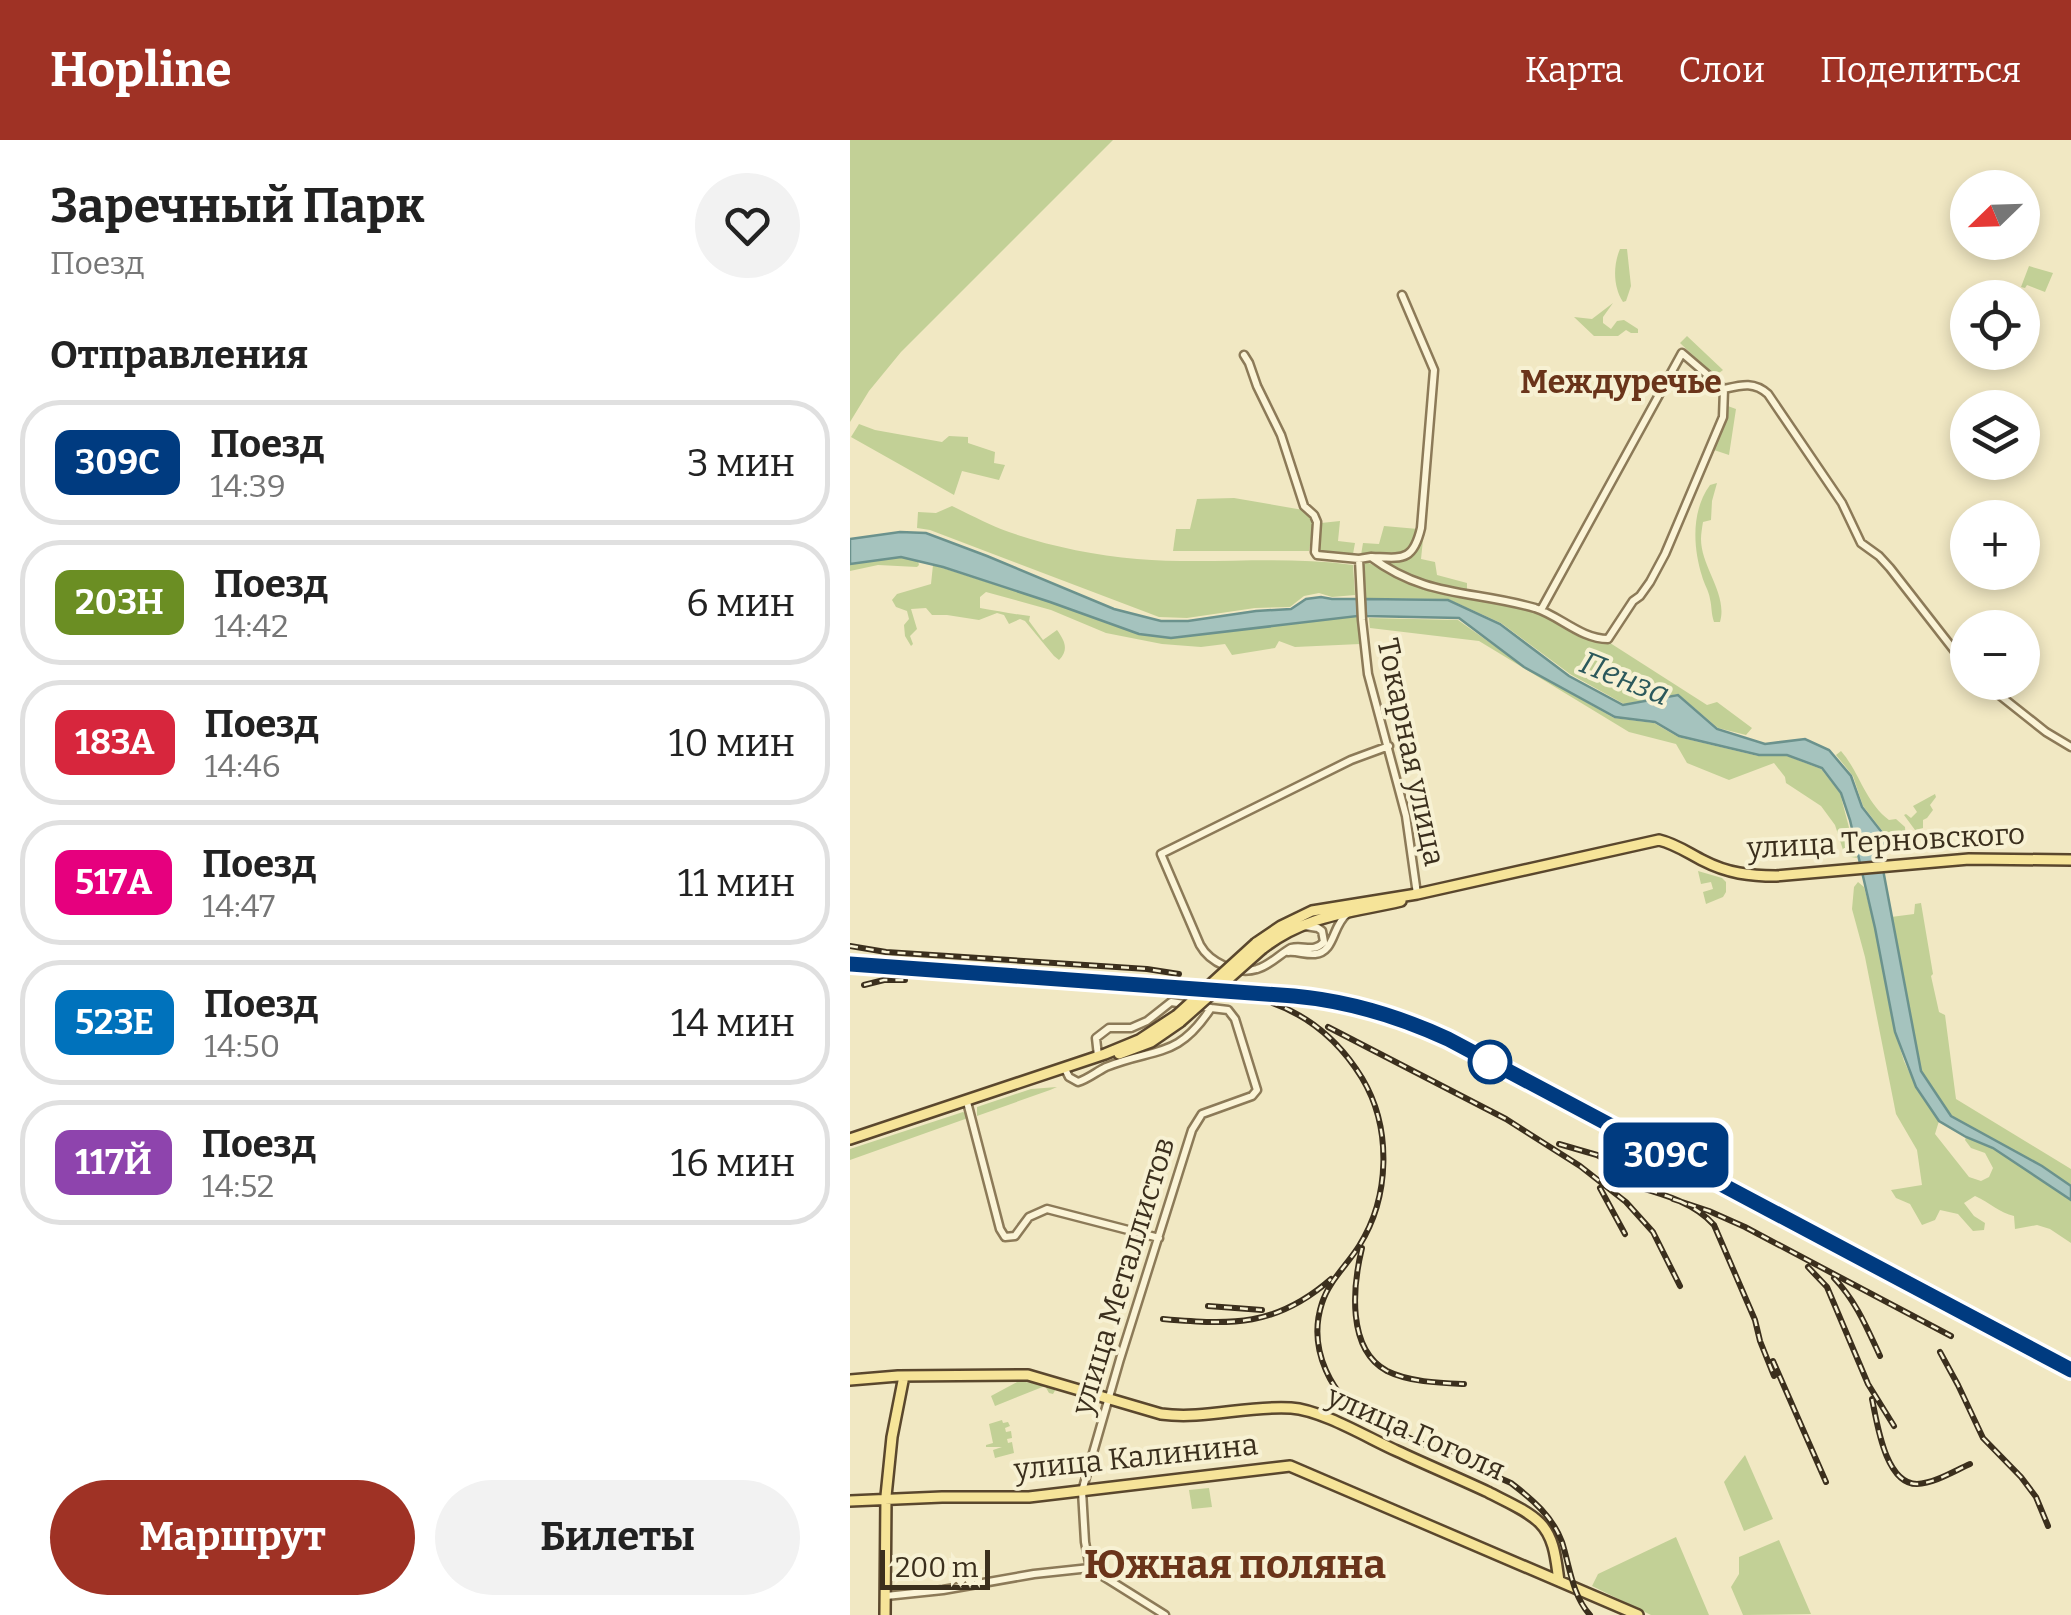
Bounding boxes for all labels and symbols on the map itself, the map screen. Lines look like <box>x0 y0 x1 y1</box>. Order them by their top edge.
north arrow <box>1950 170 2040 260</box>
district label: Междуречье <box>1520 363 1722 401</box>
street label: Токарная улица <box>1369 635 1453 869</box>
water label: Пенза <box>1575 643 1675 713</box>
street label: улица Терновского <box>1745 816 2026 866</box>
unlabelled marker <box>1469 1041 1511 1083</box>
line badge: 309С <box>1596 1122 1736 1188</box>
street label: улица Металлистов <box>1063 1133 1182 1420</box>
street label: улица Гоголя <box>1321 1377 1510 1488</box>
street label: улица Калинина <box>1011 1426 1260 1488</box>
district label: Южная поляна <box>1084 1541 1386 1589</box>
scale bar <box>880 1545 990 1590</box>

